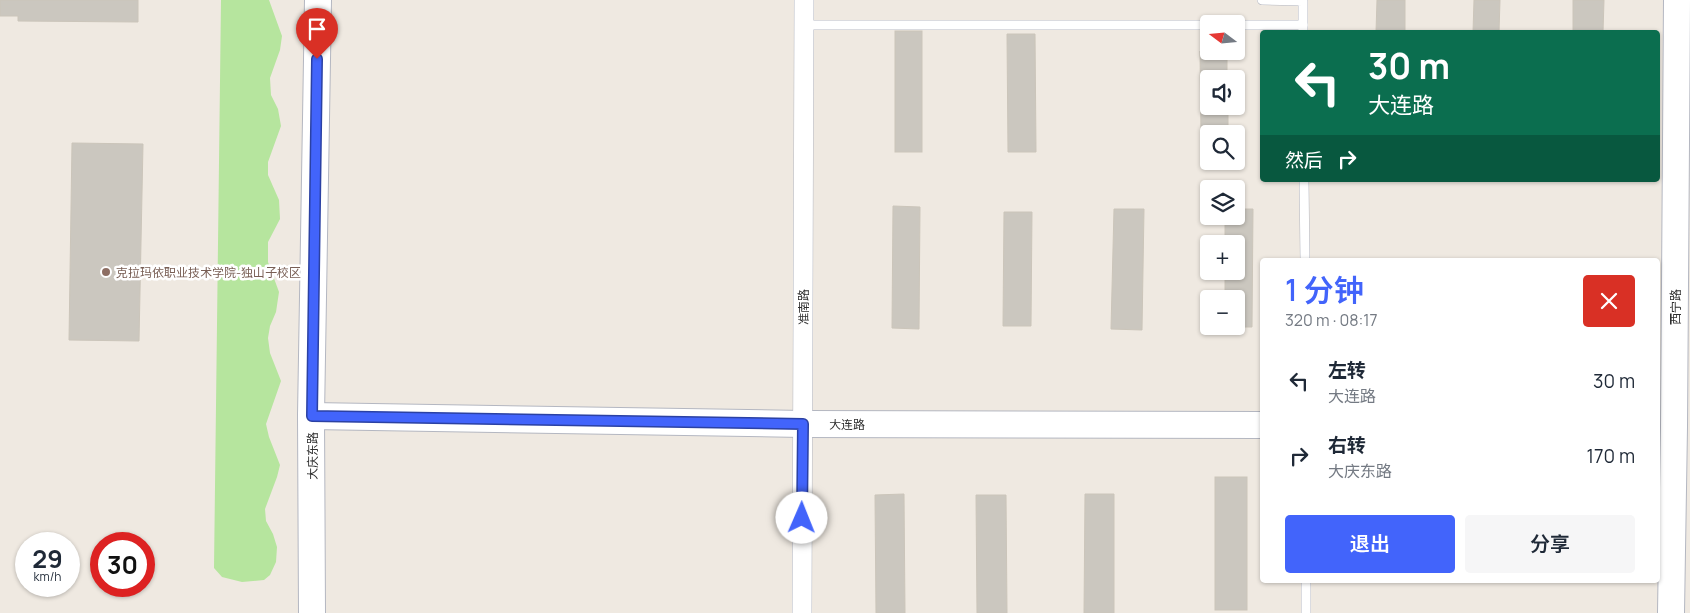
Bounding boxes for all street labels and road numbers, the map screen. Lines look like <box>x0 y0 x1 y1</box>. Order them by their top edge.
street label: 准南路 <box>795 289 812 325</box>
street label: 西宁路 <box>1667 289 1684 325</box>
street label: 大连路 <box>829 416 865 433</box>
street label: 大庆东路 <box>304 432 321 480</box>

